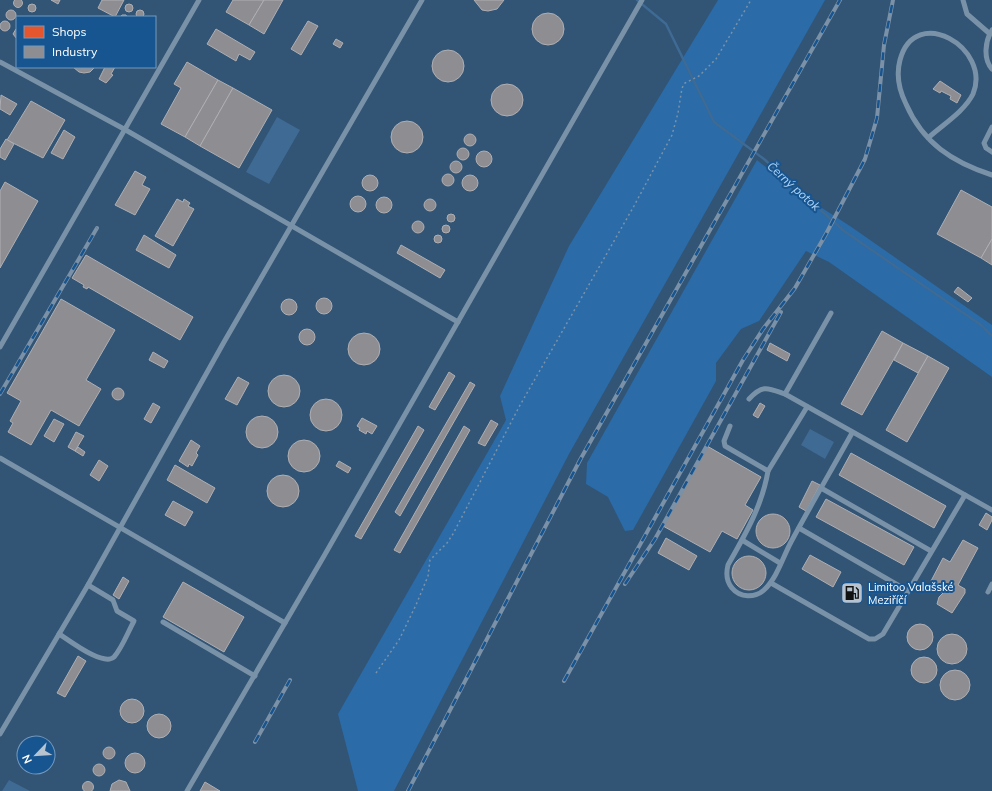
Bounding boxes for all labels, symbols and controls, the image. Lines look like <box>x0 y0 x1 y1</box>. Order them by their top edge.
legend <box>16 16 156 68</box>
text: Shops <box>52 24 87 39</box>
text: Industry <box>52 44 98 59</box>
water label: Černý potok <box>764 158 824 214</box>
fuel station icon: Limitoo Valašské Meziříčí <box>839 580 865 606</box>
place label: Limitoo Valašské Meziříčí <box>868 580 953 607</box>
north arrow <box>16 735 56 775</box>
text: N <box>19 753 35 766</box>

